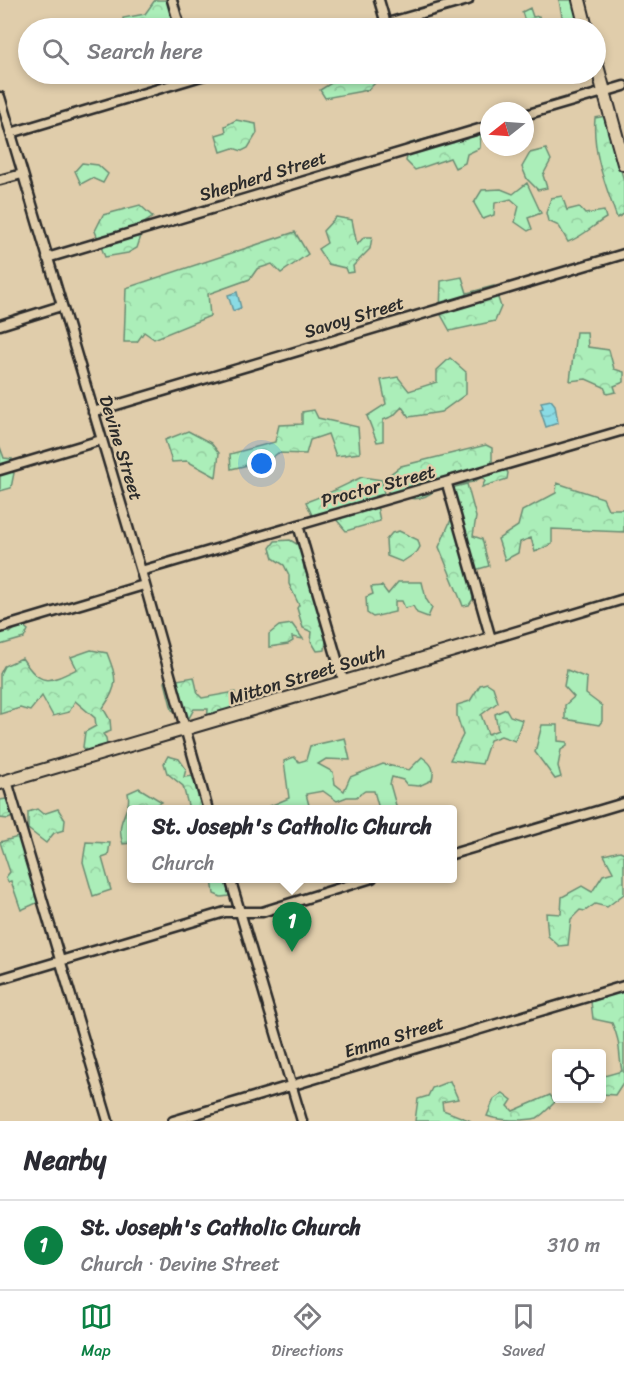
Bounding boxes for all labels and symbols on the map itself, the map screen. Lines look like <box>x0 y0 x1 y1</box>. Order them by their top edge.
north arrow <box>480 102 534 156</box>
street label: Shepherd Street <box>195 141 331 211</box>
street label: Savoy Street <box>300 287 408 347</box>
street label: Devine Street <box>90 391 152 505</box>
your location <box>247 449 276 478</box>
street label: Proctor Street <box>317 455 439 517</box>
street label: Mitton Street South <box>225 636 389 714</box>
pin: 1 <box>272 902 312 952</box>
street label: Emma Street <box>340 1007 448 1067</box>

